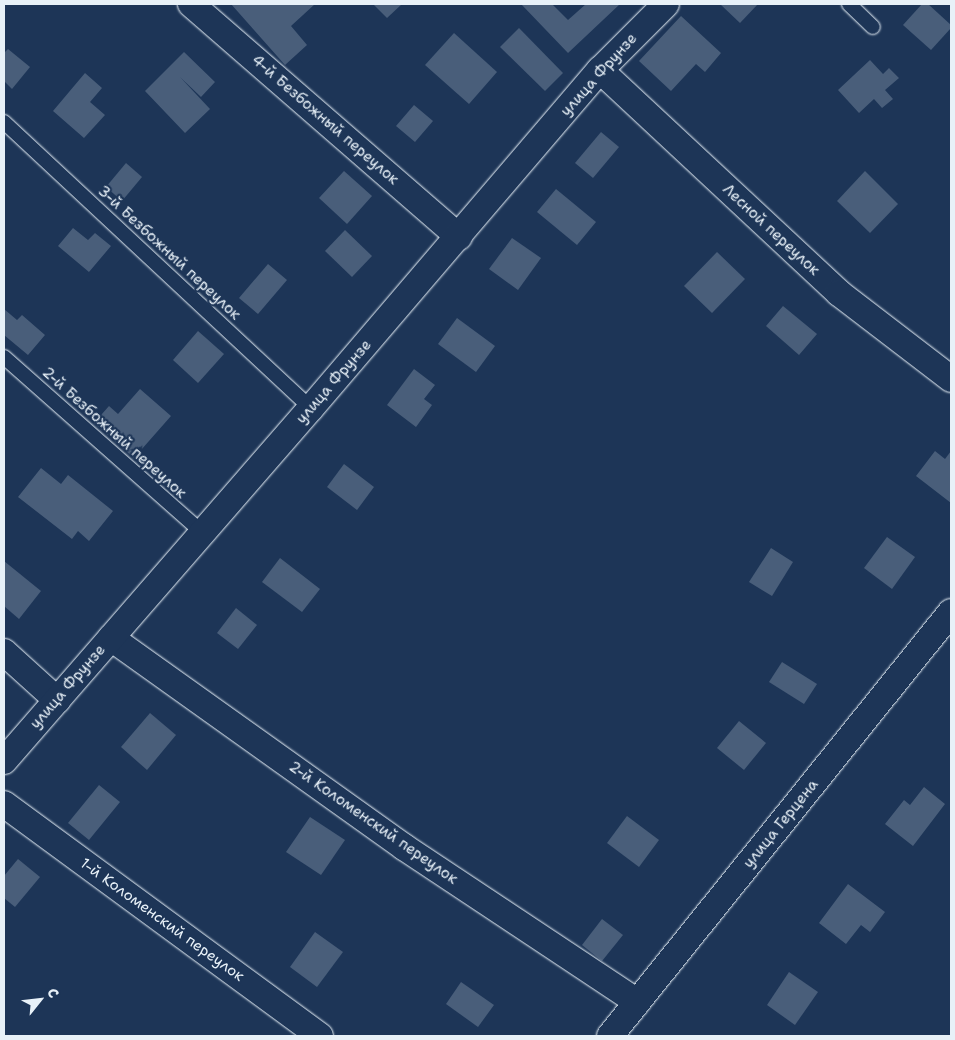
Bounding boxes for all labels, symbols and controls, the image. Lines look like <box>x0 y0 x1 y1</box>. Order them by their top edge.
street label: улица Фрунзе <box>557 30 641 120</box>
street label: 4-й Безбожный переулок <box>248 51 402 189</box>
street label: Лесной переулок <box>719 181 823 279</box>
street label: 3-й Безбожный переулок <box>94 182 244 324</box>
street label: улица Фрунзе <box>293 336 375 428</box>
street label: 2-й Безбожный переулок <box>38 364 190 502</box>
street label: улица Фрунзе <box>27 641 109 733</box>
street label: 2-й Коломенский переулок <box>285 758 461 888</box>
street label: улица Герцена <box>740 776 822 872</box>
street label: 1-й Коломенский переулок <box>77 854 247 986</box>
north arrow <box>15 975 65 1025</box>
text: С <box>43 985 63 1001</box>

